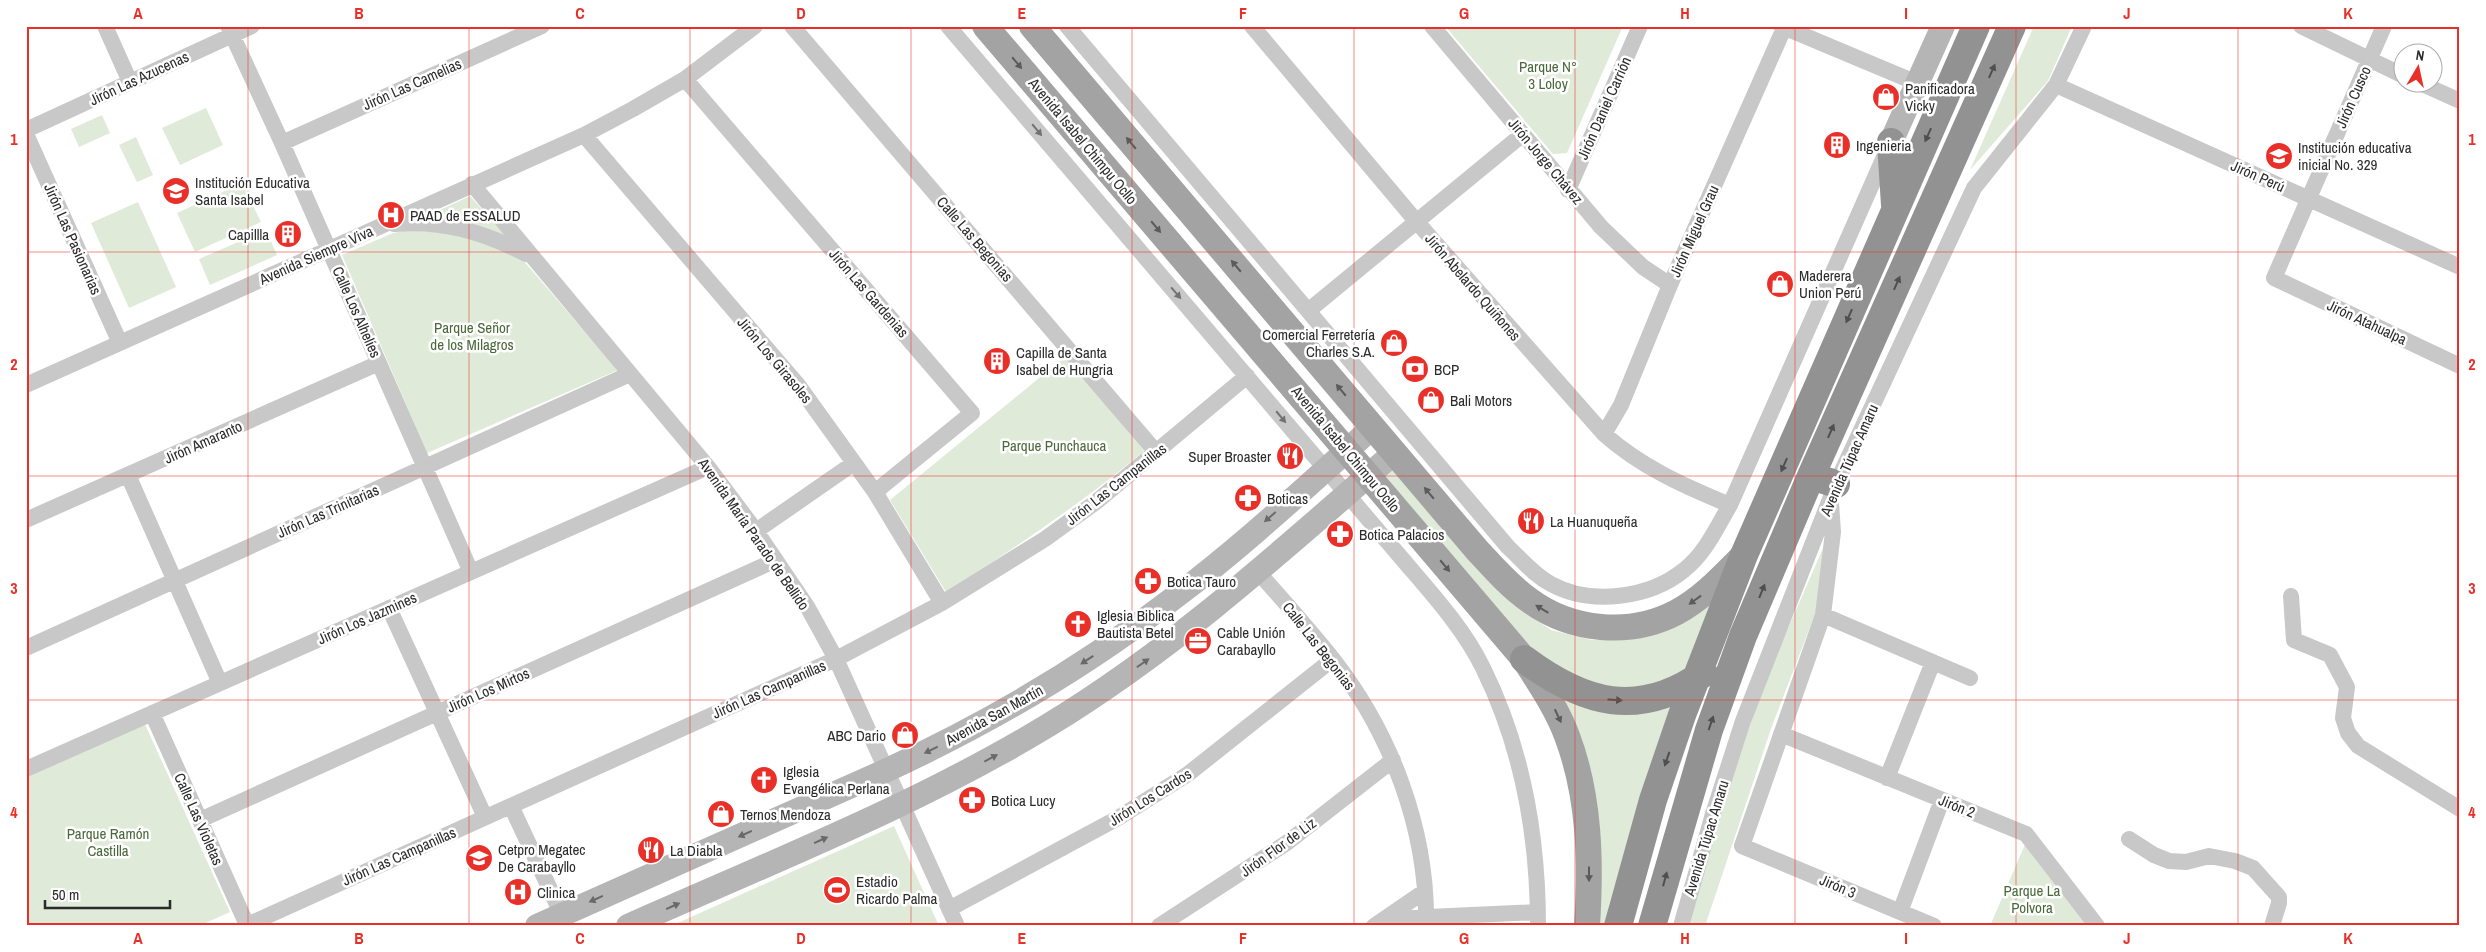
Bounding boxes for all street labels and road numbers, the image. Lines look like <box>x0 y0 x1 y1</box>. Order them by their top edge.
street label: Jirón Las Azucenas <box>86 46 192 110</box>
street label: Jirón Las Camelias <box>359 53 465 115</box>
street label: Jirón Daniel Carrión <box>1572 53 1636 163</box>
street label: Jirón Cusco <box>2330 63 2376 131</box>
street label: Avenida Isabel Chimpu Ocllo <box>1023 73 1142 209</box>
street label: Jirón Jorge Chávez <box>1504 113 1588 209</box>
street label: Jirón Perú <box>2228 155 2288 197</box>
street label: Jirón Las Pasionarias <box>39 180 107 298</box>
street label: Jirón Miguel Grau <box>1664 182 1724 280</box>
street label: Calle Las Begonias <box>932 192 1018 286</box>
street label: Avenida Siempre Viva <box>255 220 376 290</box>
street label: Jirón Abelardo Quiñones <box>1420 229 1526 345</box>
street label: Jirón Las Gardenias <box>825 244 913 342</box>
street label: Calle Los Alhelíes <box>328 263 386 361</box>
street label: Jirón Atahualpa <box>2324 294 2410 350</box>
street label: Jirón Los Girasoles <box>733 312 817 408</box>
street label: Avenida Isabel Chimpu Ocllo <box>1286 381 1405 517</box>
street label: Avenida Túpac Amaru <box>1815 401 1883 520</box>
street label: Jirón Amaranto <box>161 415 246 469</box>
street label: Jirón Las Campanillas <box>1061 438 1171 530</box>
street label: Avenida María Parado de Bellido <box>693 453 815 614</box>
street label: Jirón Las Trinitarias <box>274 479 382 543</box>
street label: Jirón Los Jazmines <box>314 587 420 649</box>
street label: Calle Las Begonias <box>1278 598 1360 694</box>
street label: Jirón Las Campanillas <box>709 655 829 723</box>
street label: Jirón Los Mirtos <box>443 662 533 718</box>
street label: Avenida San Martín <box>941 680 1047 751</box>
street label: Jirón Los Cardos <box>1105 763 1195 831</box>
street label: Calle Las Violetas <box>169 770 229 868</box>
street label: Avenida Túpac Amaru <box>1678 777 1734 900</box>
street label: Jirón 2 <box>1936 789 1979 823</box>
street label: Jirón Flor de Liz <box>1236 812 1320 882</box>
street label: Jirón Las Campanillas <box>339 822 459 890</box>
street label: Jirón 3 <box>1817 869 1860 903</box>

